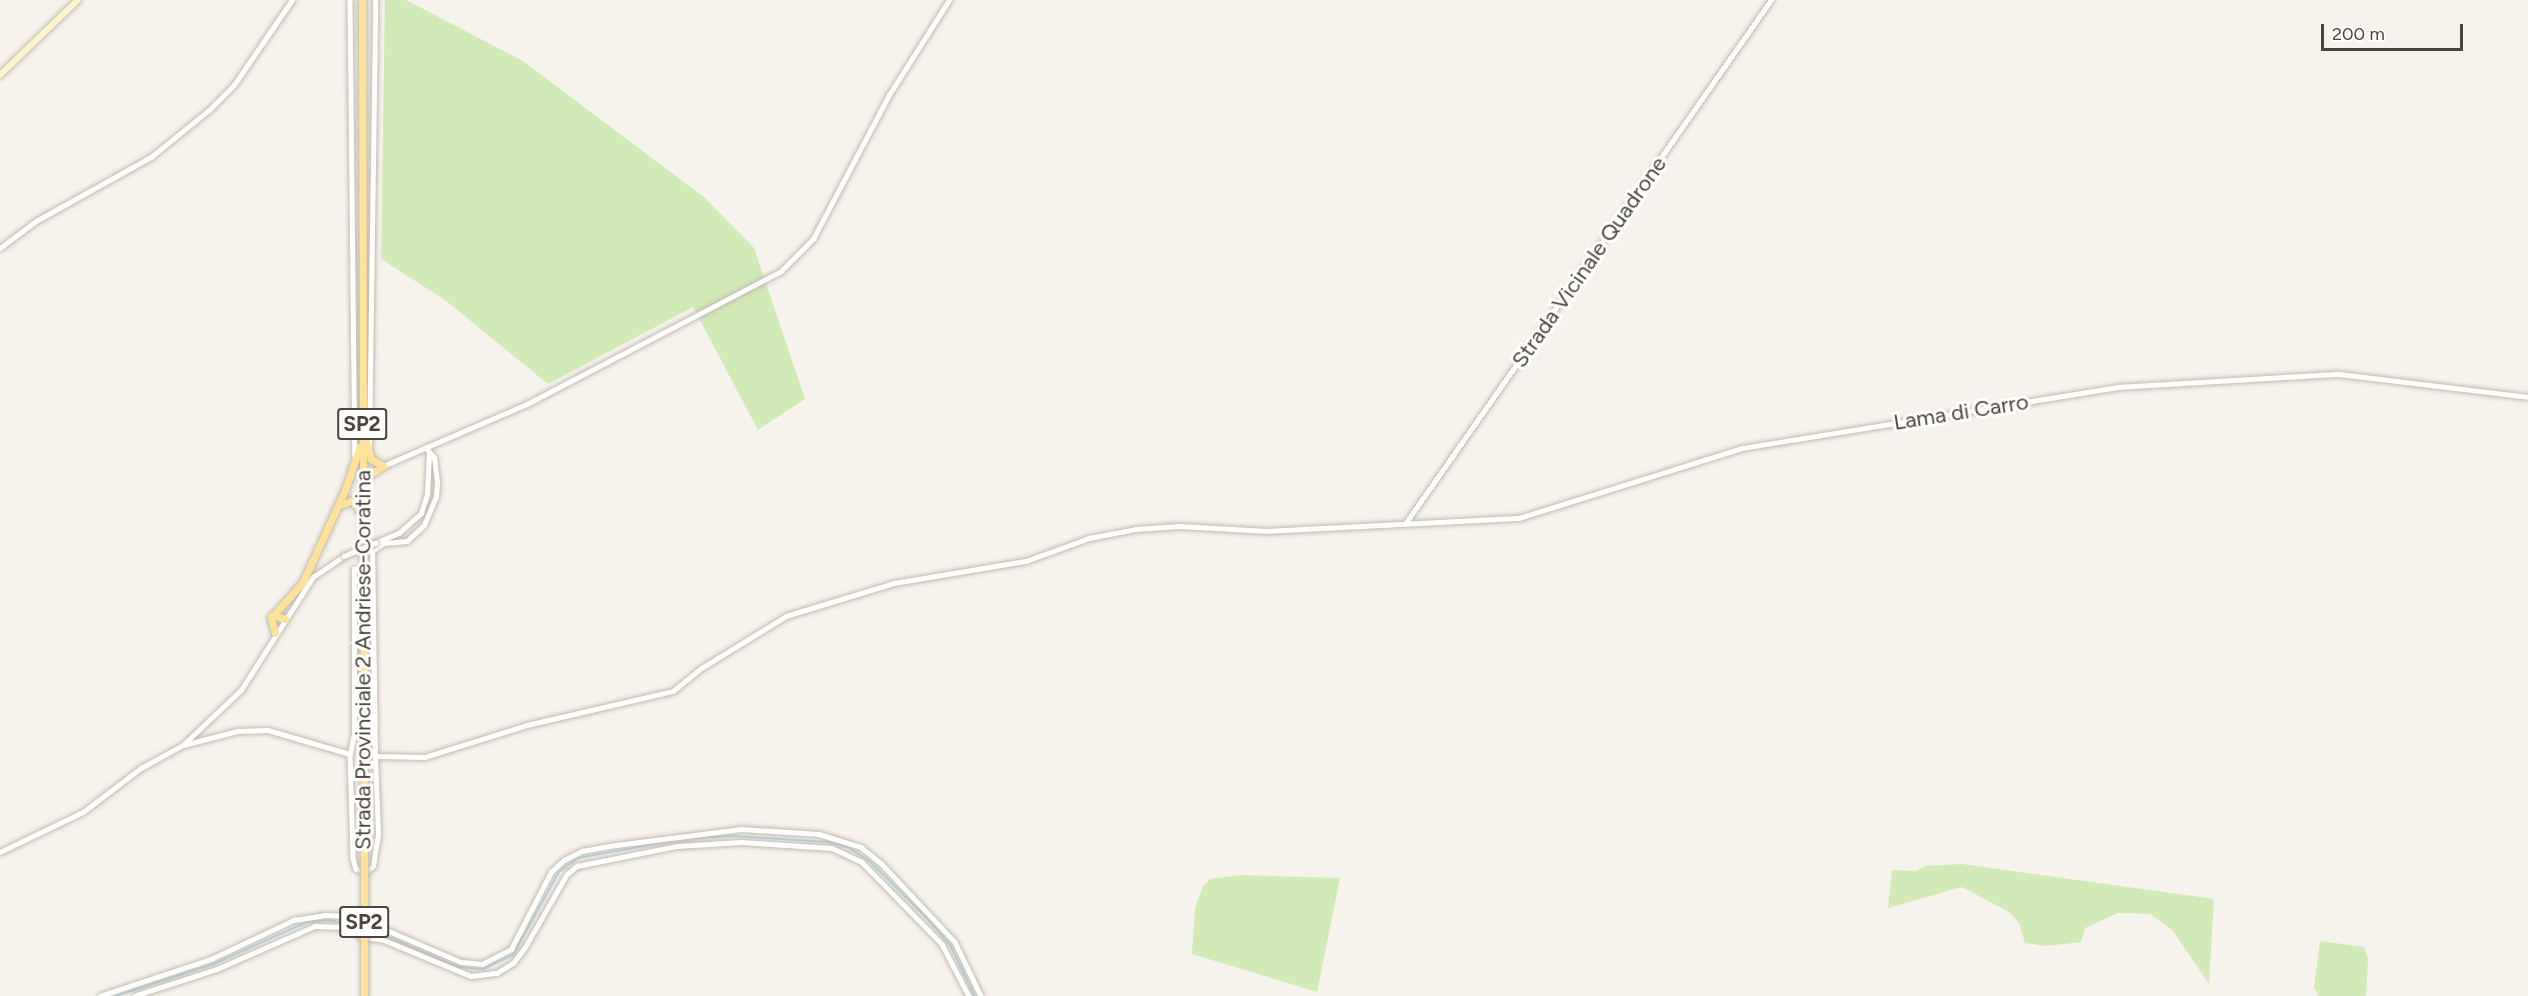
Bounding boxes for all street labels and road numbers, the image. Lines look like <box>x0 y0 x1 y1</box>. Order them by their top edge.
street label: Strada Vicinale Quadrone <box>1506 152 1672 372</box>
street label: Lama di Carro <box>1892 388 2030 436</box>
road number: SP2 <box>336 406 388 442</box>
street label: Strada Provinciale 2 Andriese-Coratina <box>350 470 376 850</box>
road number: SP2 <box>338 904 389 940</box>

